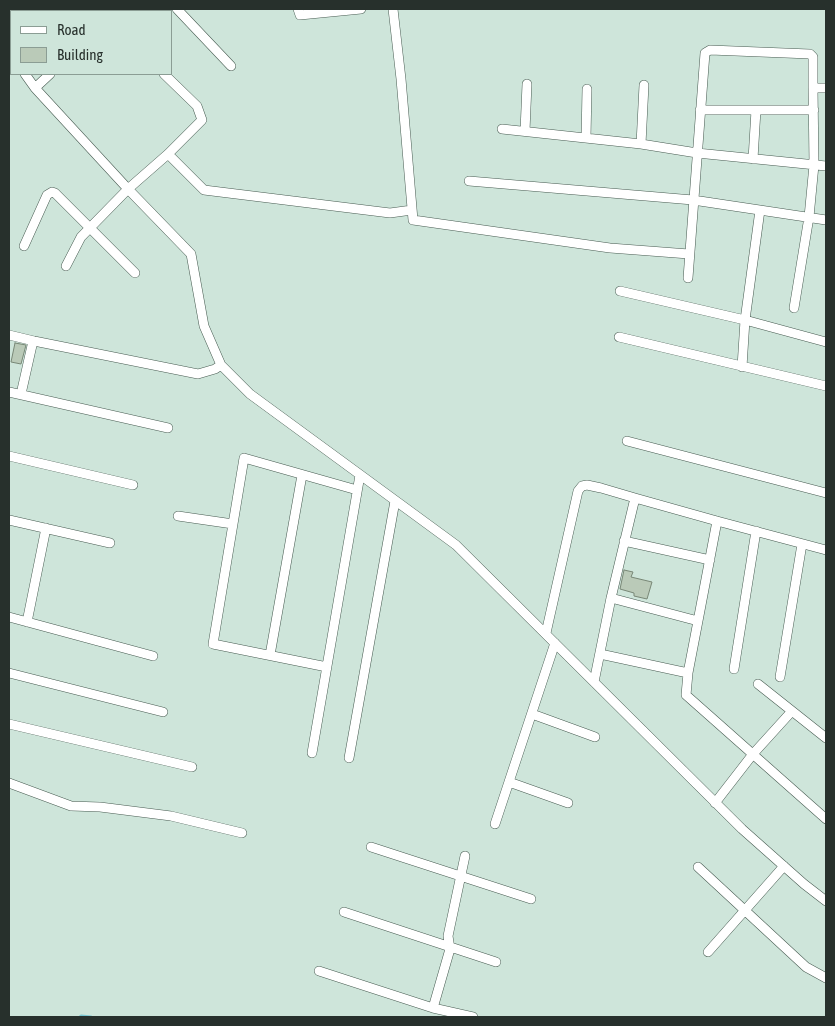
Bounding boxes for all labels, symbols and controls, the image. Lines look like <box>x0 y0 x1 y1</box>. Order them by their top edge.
legend <box>10 10 172 75</box>
text: Road <box>57 21 86 38</box>
text: Building <box>57 46 103 63</box>

